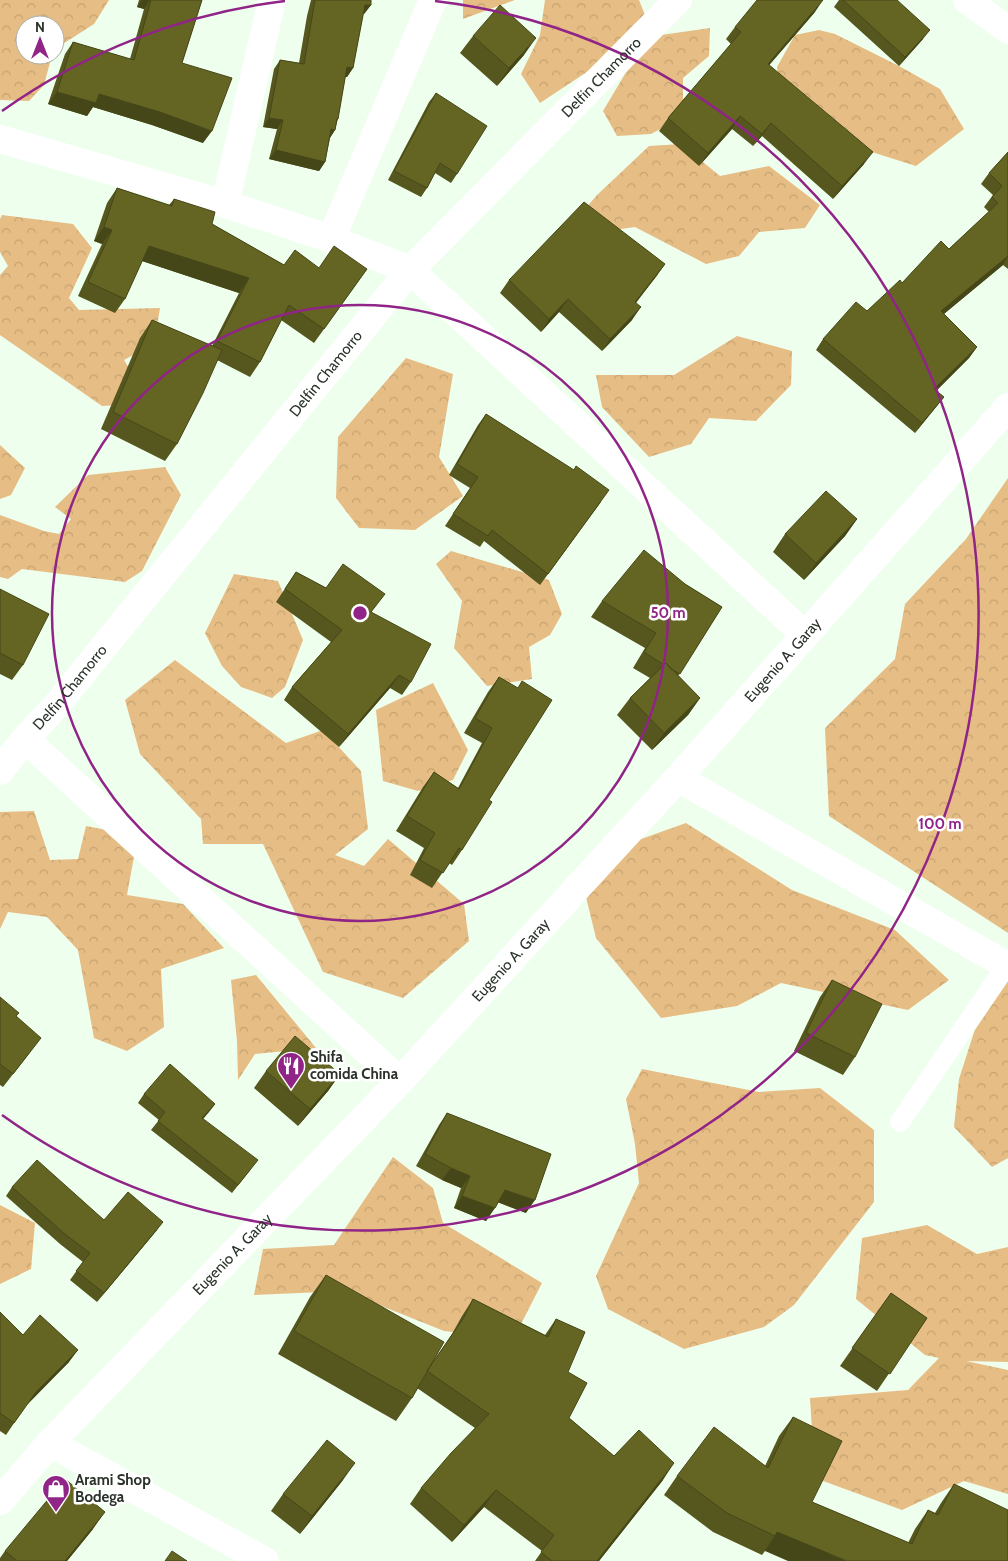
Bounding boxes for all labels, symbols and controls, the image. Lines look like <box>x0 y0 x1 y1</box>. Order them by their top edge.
north arrow <box>15 15 65 65</box>
text: N <box>35 18 45 36</box>
street label: Delfin Chamorro <box>558 34 645 121</box>
street label: Delfin Chamorro <box>286 327 366 420</box>
centre of rings <box>351 604 369 622</box>
text: 50 m <box>650 604 686 622</box>
street label: Eugenio A. Garay <box>741 614 825 706</box>
street label: Delfin Chamorro <box>29 641 111 734</box>
text: 100 m <box>918 815 962 833</box>
street label: Eugenio A. Garay <box>468 915 554 1006</box>
place label: Shifa comida China <box>310 1048 399 1083</box>
restaurant icon: Shifa comida China <box>276 1051 306 1090</box>
street label: Eugenio A. Garay <box>189 1210 276 1299</box>
place label: Arami Shop Bodega <box>75 1471 151 1506</box>
shop icon: Arami Shop Bodega <box>41 1474 71 1513</box>

